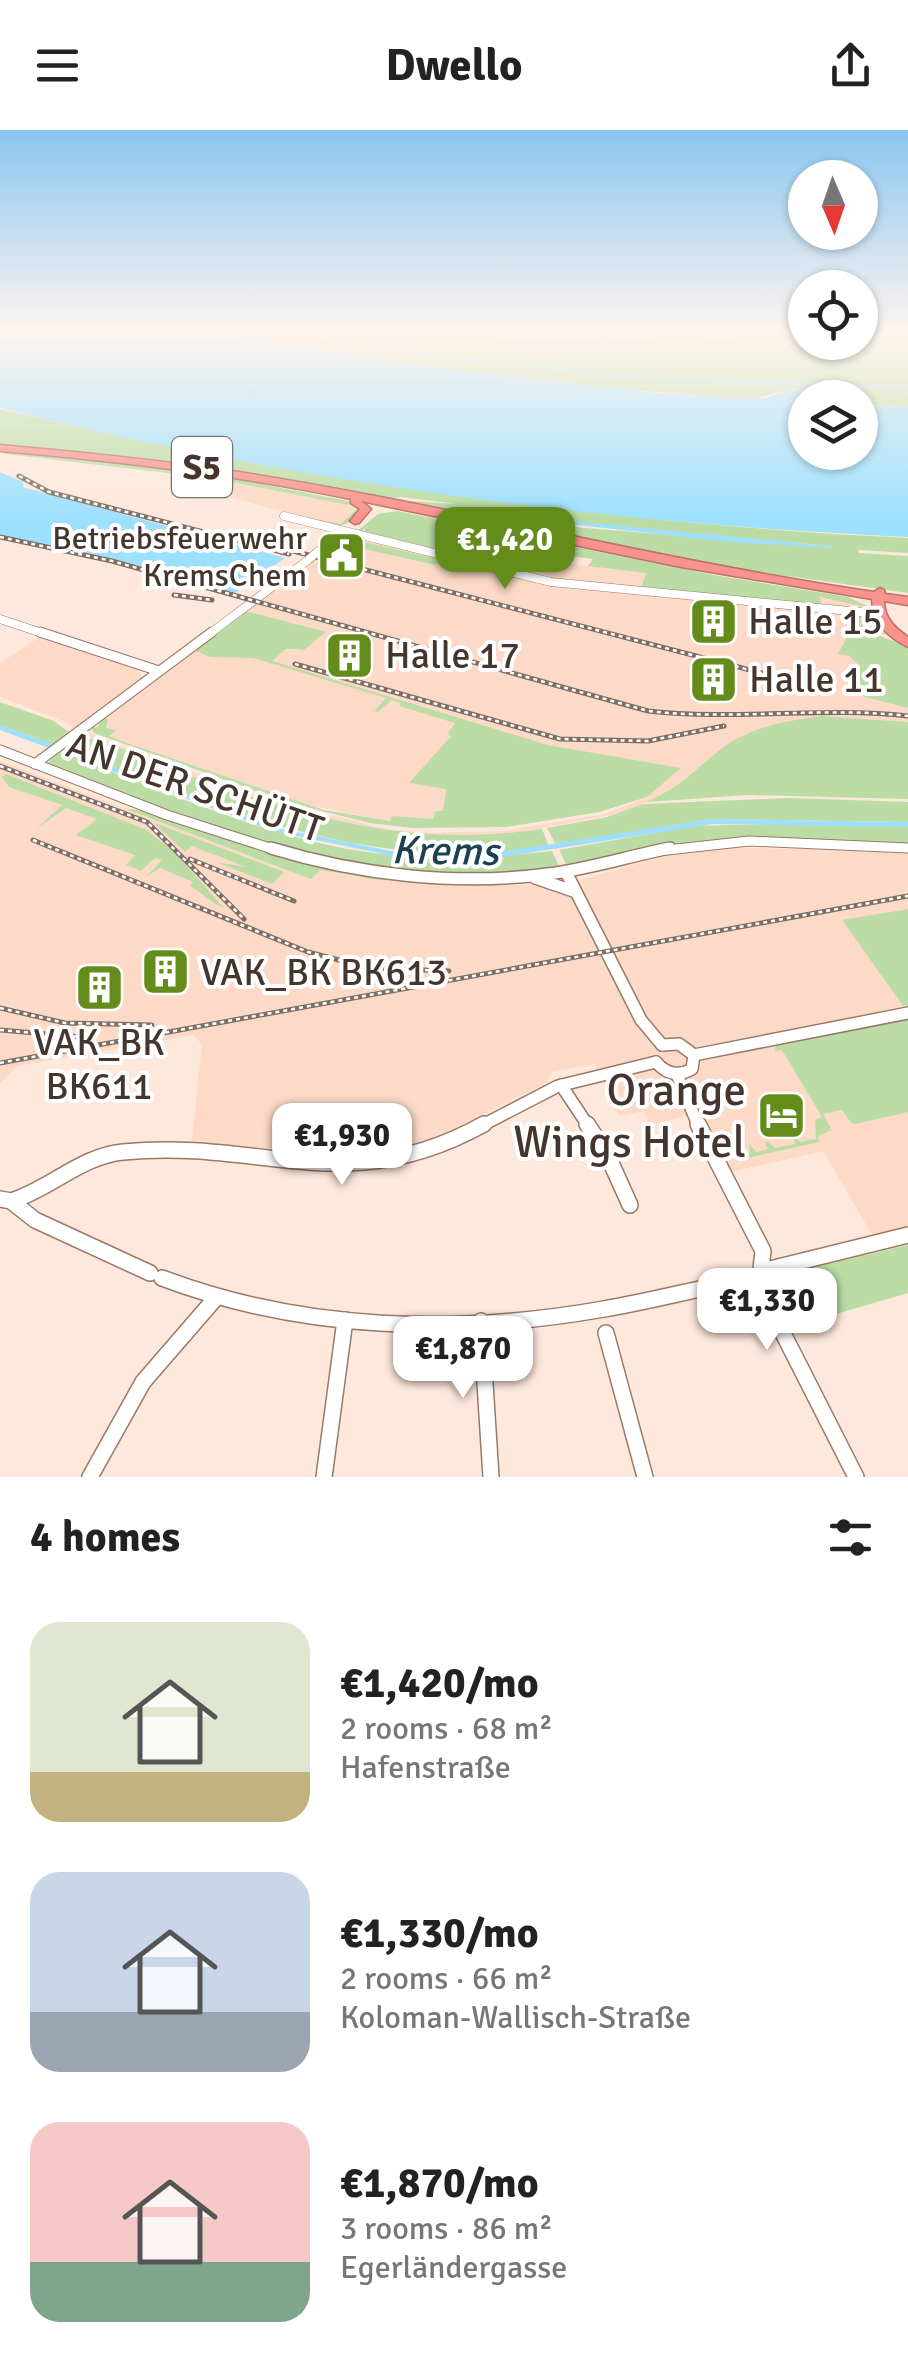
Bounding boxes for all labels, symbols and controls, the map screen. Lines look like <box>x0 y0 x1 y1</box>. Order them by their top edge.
icon: menu <box>30 38 85 93</box>
text: Dwello <box>386 38 522 93</box>
icon: share <box>823 38 878 93</box>
north arrow <box>788 160 878 250</box>
map controls <box>788 160 878 470</box>
button: locate <box>788 270 878 360</box>
button: layers <box>788 380 878 470</box>
road number: S5 <box>172 437 232 497</box>
pin: €1,420 <box>424 507 586 592</box>
place label: Betriebsfeuerwehr KremsChem <box>52 519 307 595</box>
text: €1,420 <box>457 520 553 559</box>
public building icon: Betriebsfeuerwehr KremsChem <box>316 530 368 582</box>
building icon: Halle 15 <box>687 595 739 647</box>
place label: Halle 15 <box>748 598 883 645</box>
building icon: Halle 17 <box>324 629 376 681</box>
place label: Halle 17 <box>385 632 520 679</box>
building icon: Halle 11 <box>688 653 740 705</box>
place label: Halle 11 <box>749 656 884 703</box>
street label: AN DER SCHÜTT <box>61 721 330 853</box>
water label: Krems <box>391 825 503 877</box>
building icon: VAK_BK BK613 <box>139 946 191 998</box>
place label: VAK_BK BK613 <box>200 949 447 996</box>
building icon: VAK_BK BK611 <box>73 962 125 1014</box>
place label: VAK_BK BK611 <box>33 1019 165 1110</box>
place label: Orange Wings Hotel <box>513 1063 746 1170</box>
hotel icon: Orange Wings Hotel <box>755 1090 807 1142</box>
pin: €1,930 <box>261 1103 423 1188</box>
text: €1,930 <box>294 1116 390 1155</box>
pin: €1,330 <box>686 1268 848 1353</box>
text: €1,330 <box>719 1281 815 1320</box>
pin: €1,870 <box>382 1316 544 1401</box>
text: €1,870 <box>415 1329 511 1368</box>
icon: filters <box>823 1510 878 1565</box>
text: 4 homes <box>30 1512 180 1563</box>
text: €1,420/mo <box>340 1658 539 1709</box>
icon: home <box>110 1662 230 1782</box>
text: 2 rooms · 68 m² <box>340 1709 553 1748</box>
text: Hafenstraße <box>340 1748 511 1787</box>
text: €1,330/mo <box>340 1908 539 1959</box>
icon: home <box>110 1912 230 2032</box>
text: 2 rooms · 66 m² <box>340 1959 553 1998</box>
text: Koloman-Wallisch-Straße <box>340 1998 691 2037</box>
text: €1,870/mo <box>340 2158 539 2209</box>
icon: home <box>110 2162 230 2282</box>
text: 3 rooms · 86 m² <box>340 2209 553 2248</box>
text: Egerländergasse <box>340 2248 567 2287</box>

